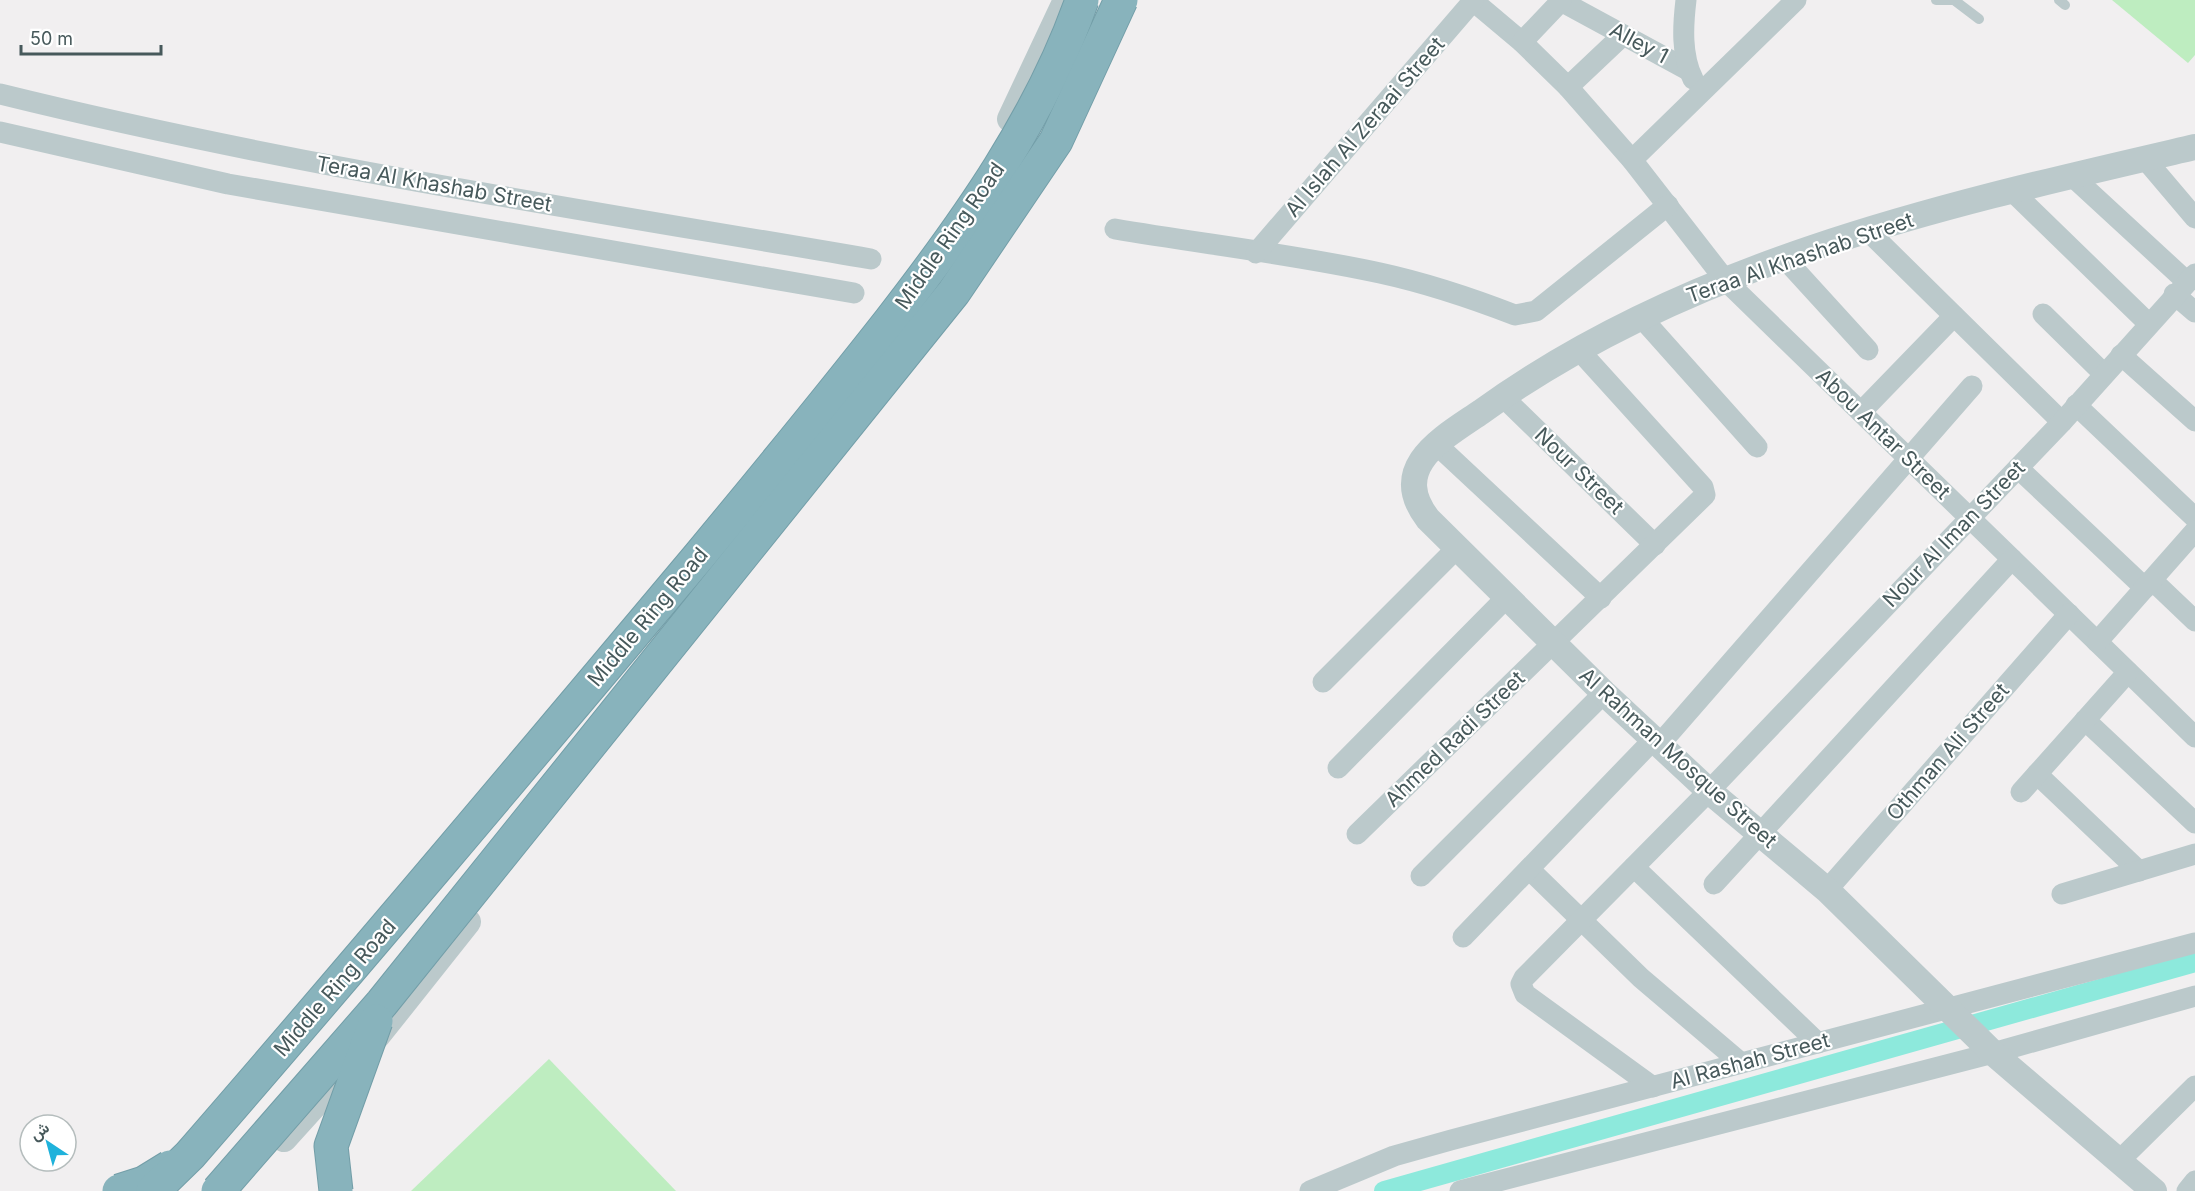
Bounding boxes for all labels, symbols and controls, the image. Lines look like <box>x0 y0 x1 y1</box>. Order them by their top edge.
street label: Alley 1 <box>1606 17 1673 68</box>
scale bar <box>21 18 160 56</box>
text: 50 m <box>30 28 73 49</box>
street label: Al Islah Al Zeraai Street <box>1280 32 1450 222</box>
street label: Teraa Al Khashab Street <box>314 150 554 217</box>
street label: Middle Ring Road <box>890 157 1010 314</box>
street label: Teraa Al Khashab Street <box>1683 207 1917 308</box>
street label: Abou Antar Street <box>1811 363 1956 504</box>
street label: Nour Street <box>1530 422 1629 519</box>
street label: Nour Al Iman Street <box>1877 455 2030 612</box>
street label: Middle Ring Road <box>582 542 713 691</box>
street label: Al Rahman Mosque Street <box>1574 662 1782 853</box>
street label: Ahmed Radi Street <box>1380 665 1530 812</box>
street label: Othman Ali Street <box>1881 678 2014 825</box>
street label: Middle Ring Road <box>268 914 401 1061</box>
street label: Al Rashah Street <box>1668 1027 1832 1094</box>
north arrow <box>18 1113 78 1173</box>
text: ش <box>26 1117 53 1145</box>

